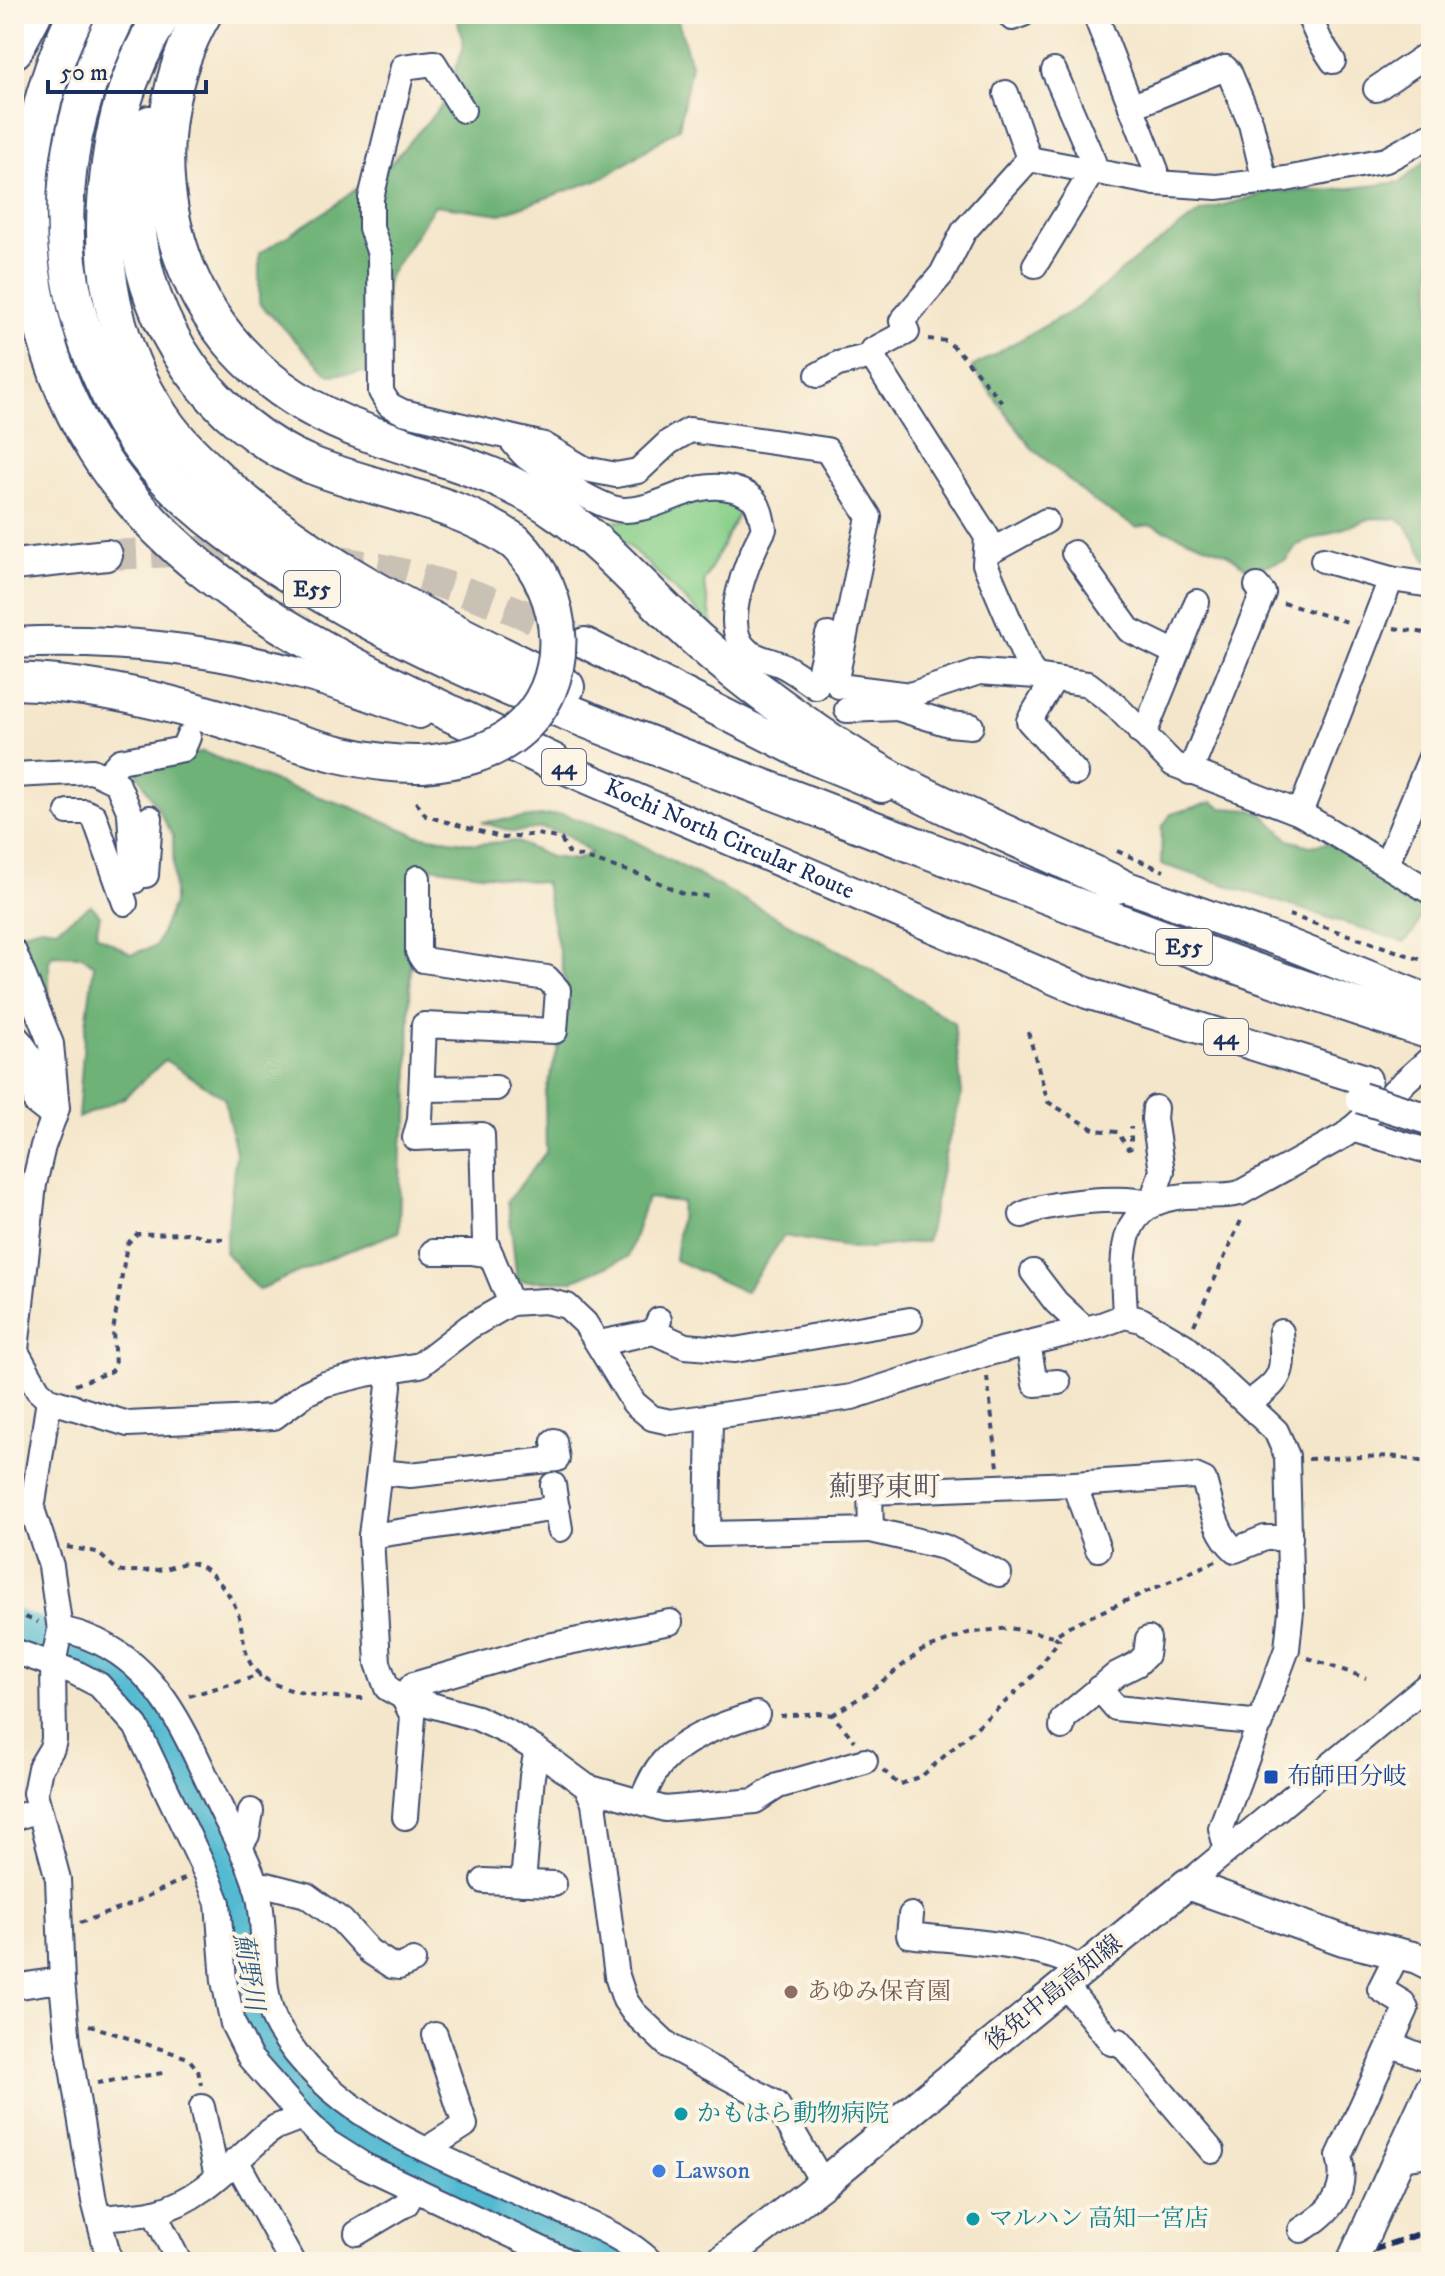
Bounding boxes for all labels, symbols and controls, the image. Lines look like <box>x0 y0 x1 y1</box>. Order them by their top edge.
scale bar <box>48 44 206 94</box>
text: 50 m <box>60 58 108 88</box>
road number: E55 <box>284 571 340 607</box>
road number: 44 <box>542 749 586 785</box>
street label: Kochi North Circular Route <box>600 772 859 906</box>
road number: E55 <box>1156 929 1212 965</box>
road number: 44 <box>1204 1019 1248 1055</box>
district label: 薊野東町 <box>829 1470 941 1505</box>
place label: 布師田分岐 <box>1287 1762 1407 1792</box>
marker: 布師田分岐 <box>1262 1768 1280 1786</box>
street label: 後免中島高知線 <box>979 1928 1129 2058</box>
water label: 薊野川 <box>226 1931 271 2016</box>
place label: あゆみ保育園 <box>807 1977 951 2007</box>
marker: あゆみ保育園 <box>782 1983 800 2001</box>
place label: かもはら動物病院 <box>697 2099 889 2129</box>
marker: かもはら動物病院 <box>672 2105 690 2123</box>
place label: Lawson <box>675 2156 750 2186</box>
marker: Lawson <box>650 2162 668 2180</box>
place label: マルハン 高知一宮店 <box>989 2204 1208 2234</box>
marker: マルハン 高知一宮店 <box>964 2210 982 2228</box>

